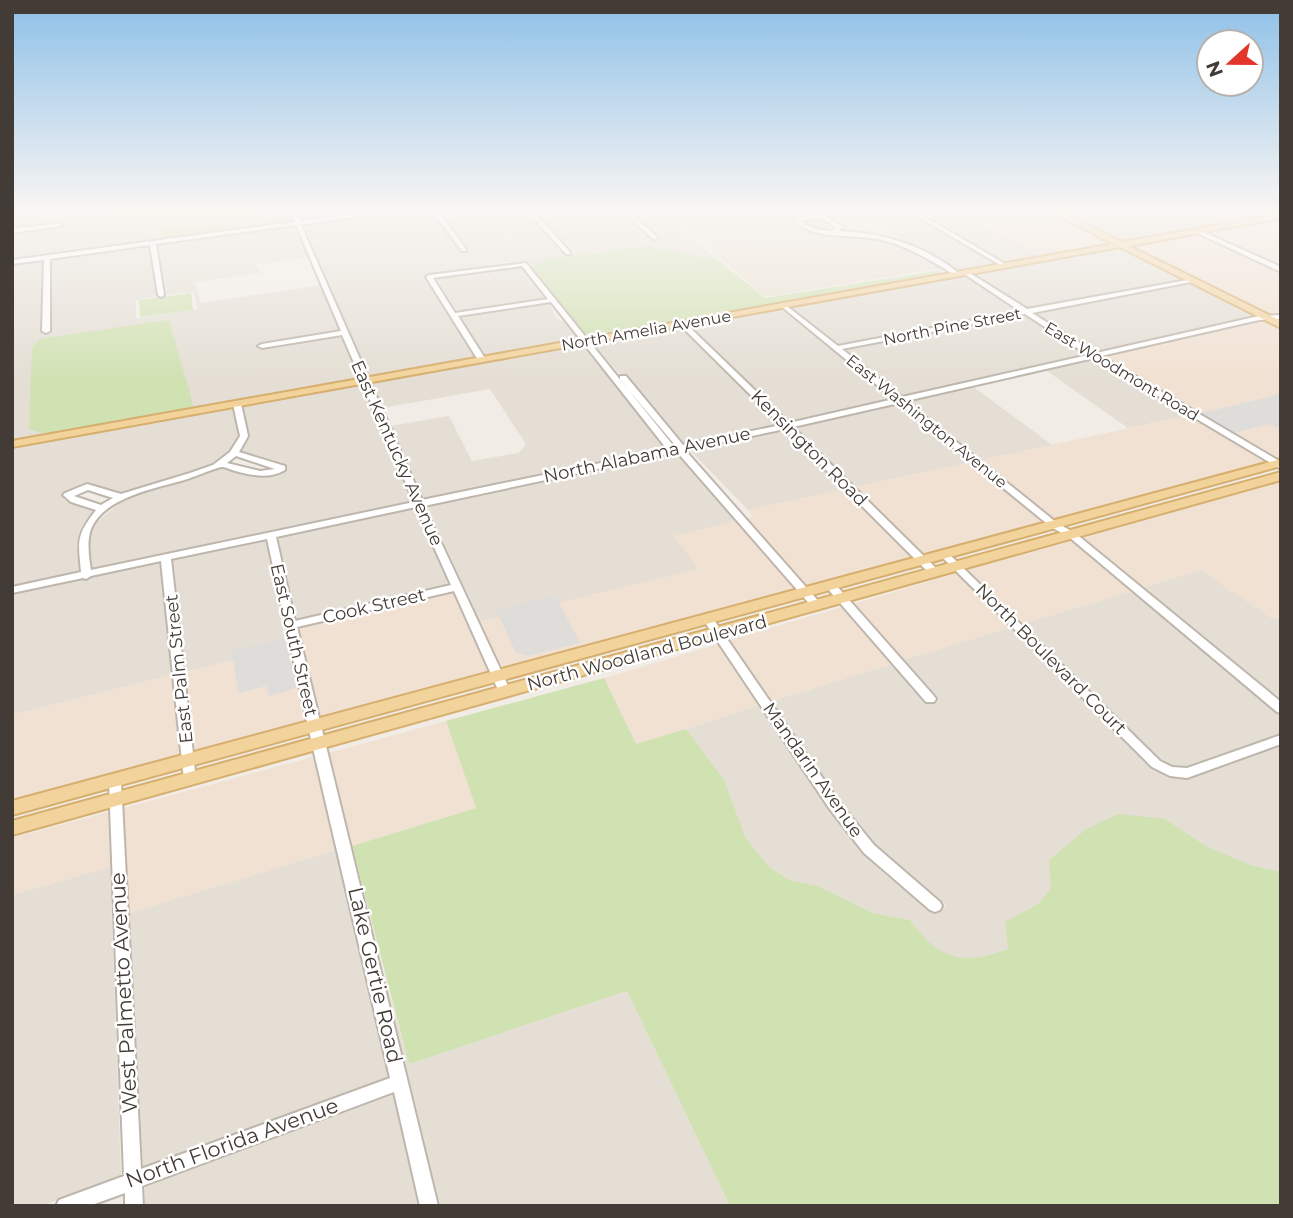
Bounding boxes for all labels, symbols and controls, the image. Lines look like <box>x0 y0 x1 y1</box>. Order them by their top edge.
north arrow <box>1195 28 1265 98</box>
text: N <box>1201 58 1228 80</box>
street label: North Pine Street <box>882 304 1023 349</box>
street label: North Amelia Avenue <box>560 306 732 355</box>
street label: East Woodmont Road <box>1041 318 1202 425</box>
street label: East Washington Avenue <box>843 351 1011 492</box>
street label: East Kentucky Avenue <box>346 357 448 549</box>
street label: Kensington Road <box>746 385 872 511</box>
street label: North Alabama Avenue <box>541 422 753 488</box>
street label: East South Street <box>266 561 322 719</box>
street label: North Boulevard Court <box>971 579 1131 739</box>
street label: Cook Street <box>320 583 428 629</box>
street label: East Palm Street <box>160 593 198 745</box>
street label: North Woodland Boulevard <box>525 610 769 696</box>
street label: Mandarin Avenue <box>758 698 868 842</box>
street label: West Palmetto Avenue <box>105 872 142 1114</box>
street label: Lake Gertie Road <box>343 884 408 1065</box>
street label: North Florida Avenue <box>122 1092 342 1193</box>

